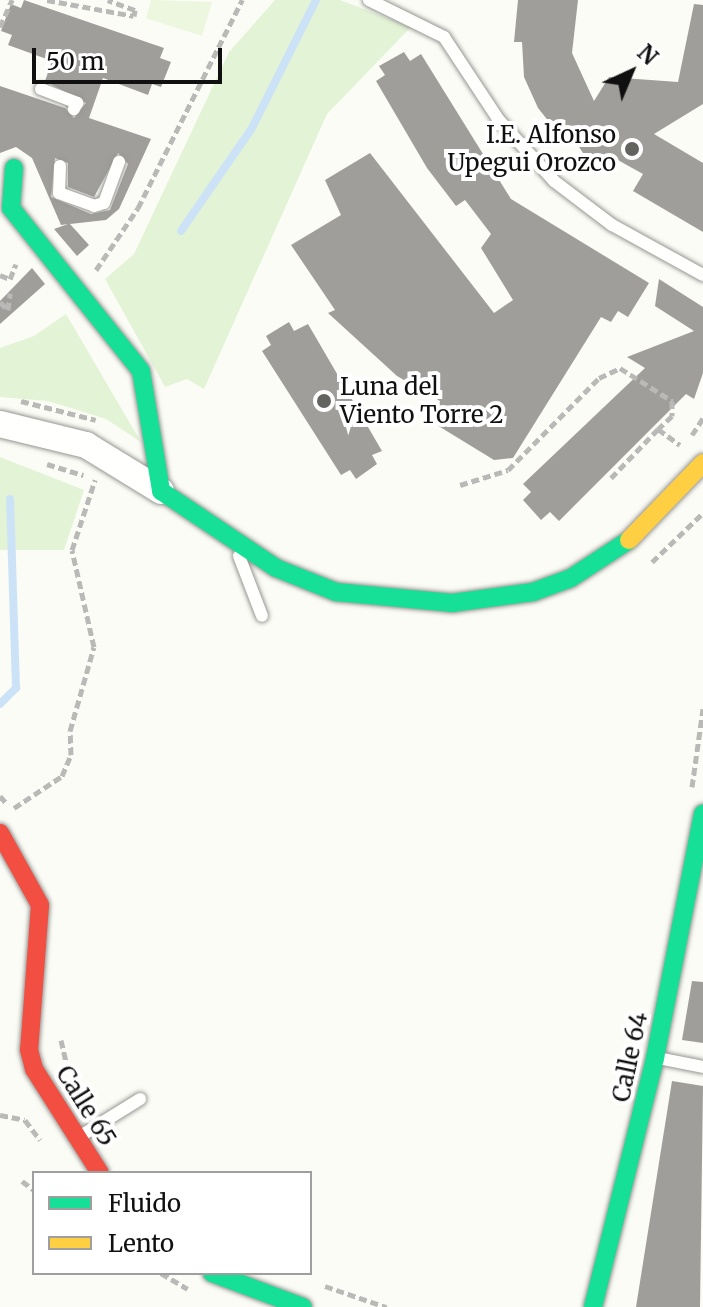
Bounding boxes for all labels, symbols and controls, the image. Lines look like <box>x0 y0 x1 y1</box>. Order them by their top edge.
scale bar <box>36 32 226 82</box>
north arrow <box>591 32 671 112</box>
text: N <box>632 39 664 71</box>
text: 50 m <box>46 46 105 77</box>
place label: I.E. Alfonso Upegui Orozco <box>447 121 616 177</box>
marker: I.E. Alfonso Upegui Orozco <box>623 140 641 158</box>
place label: Luna del Viento Torre 2 <box>340 373 503 429</box>
marker: Luna del Viento Torre 2 <box>315 392 333 410</box>
street label: Calle 64 <box>606 1009 654 1105</box>
street label: Calle 65 <box>50 1060 122 1152</box>
legend <box>32 1171 312 1275</box>
text: Fluido <box>108 1188 181 1219</box>
text: Lento <box>108 1228 174 1259</box>

